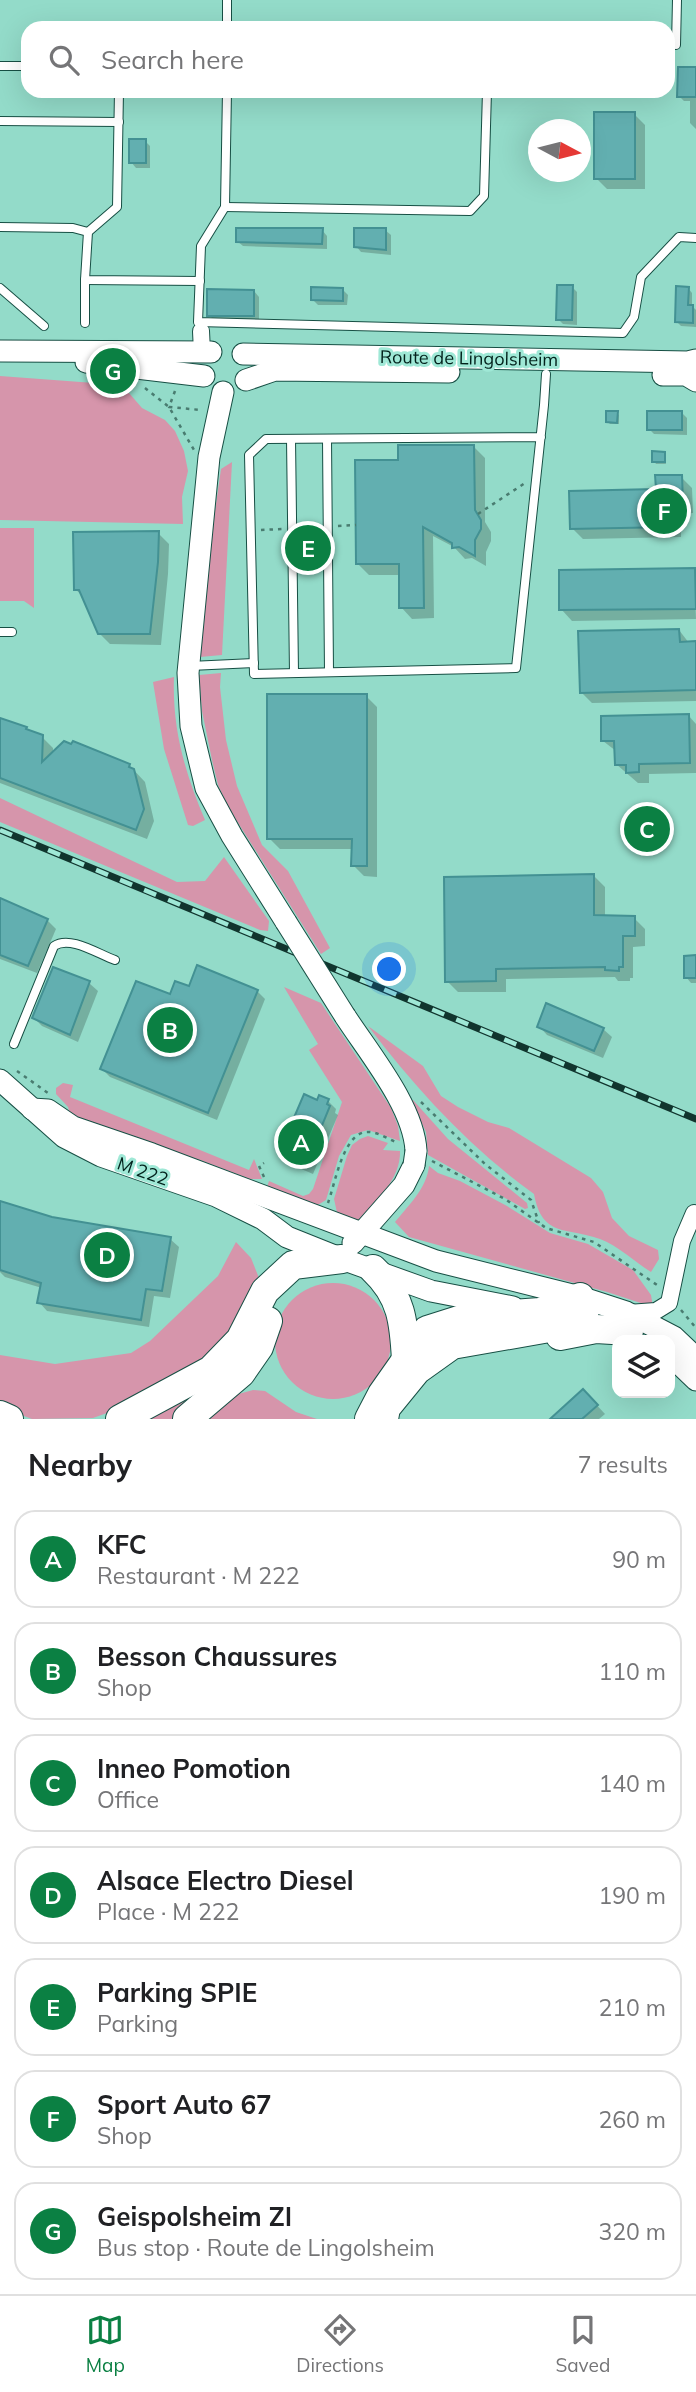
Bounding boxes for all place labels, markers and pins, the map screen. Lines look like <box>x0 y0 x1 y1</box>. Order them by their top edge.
pin: G <box>90 345 136 397</box>
pin: F <box>641 485 687 537</box>
pin: E <box>285 522 331 574</box>
pin: C <box>624 803 670 855</box>
pin: B <box>147 1004 193 1056</box>
pin: A <box>278 1116 324 1168</box>
pin: D <box>84 1229 130 1281</box>

